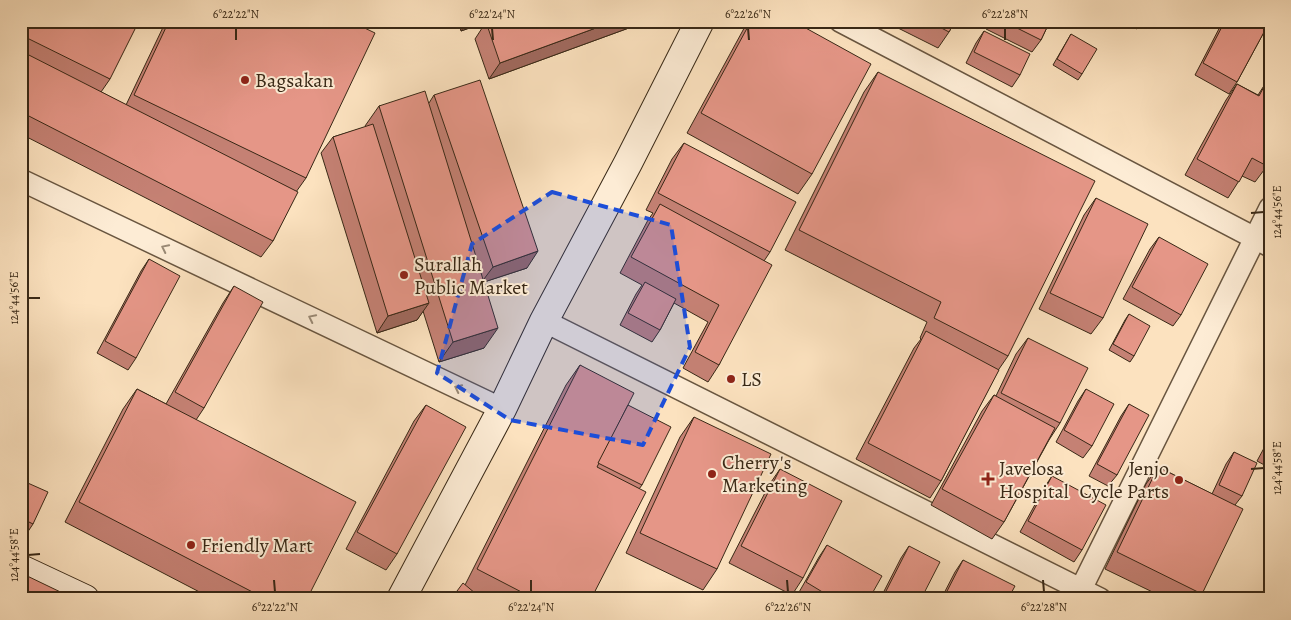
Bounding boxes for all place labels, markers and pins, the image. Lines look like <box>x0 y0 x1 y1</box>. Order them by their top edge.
place label: Bagsakan <box>255 67 333 94</box>
marker: Bagsakan <box>239 74 251 86</box>
place label: Surallah Public Market <box>414 251 528 301</box>
marker: Surallah Public Market <box>398 269 410 281</box>
place label: LS <box>741 366 762 393</box>
marker: LS <box>725 373 737 385</box>
place label: Cherry's Marketing <box>722 449 807 499</box>
place label: Javelosa Hospital <box>999 455 1069 505</box>
place label: Jenjo Cycle Parts <box>1080 455 1169 505</box>
marker: Cherry's Marketing <box>706 468 718 480</box>
marker: Javelosa Hospital <box>981 472 995 486</box>
marker: Jenjo Cycle Parts <box>1173 474 1185 486</box>
place label: Friendly Mart <box>201 532 313 559</box>
marker: Friendly Mart <box>185 539 197 551</box>

